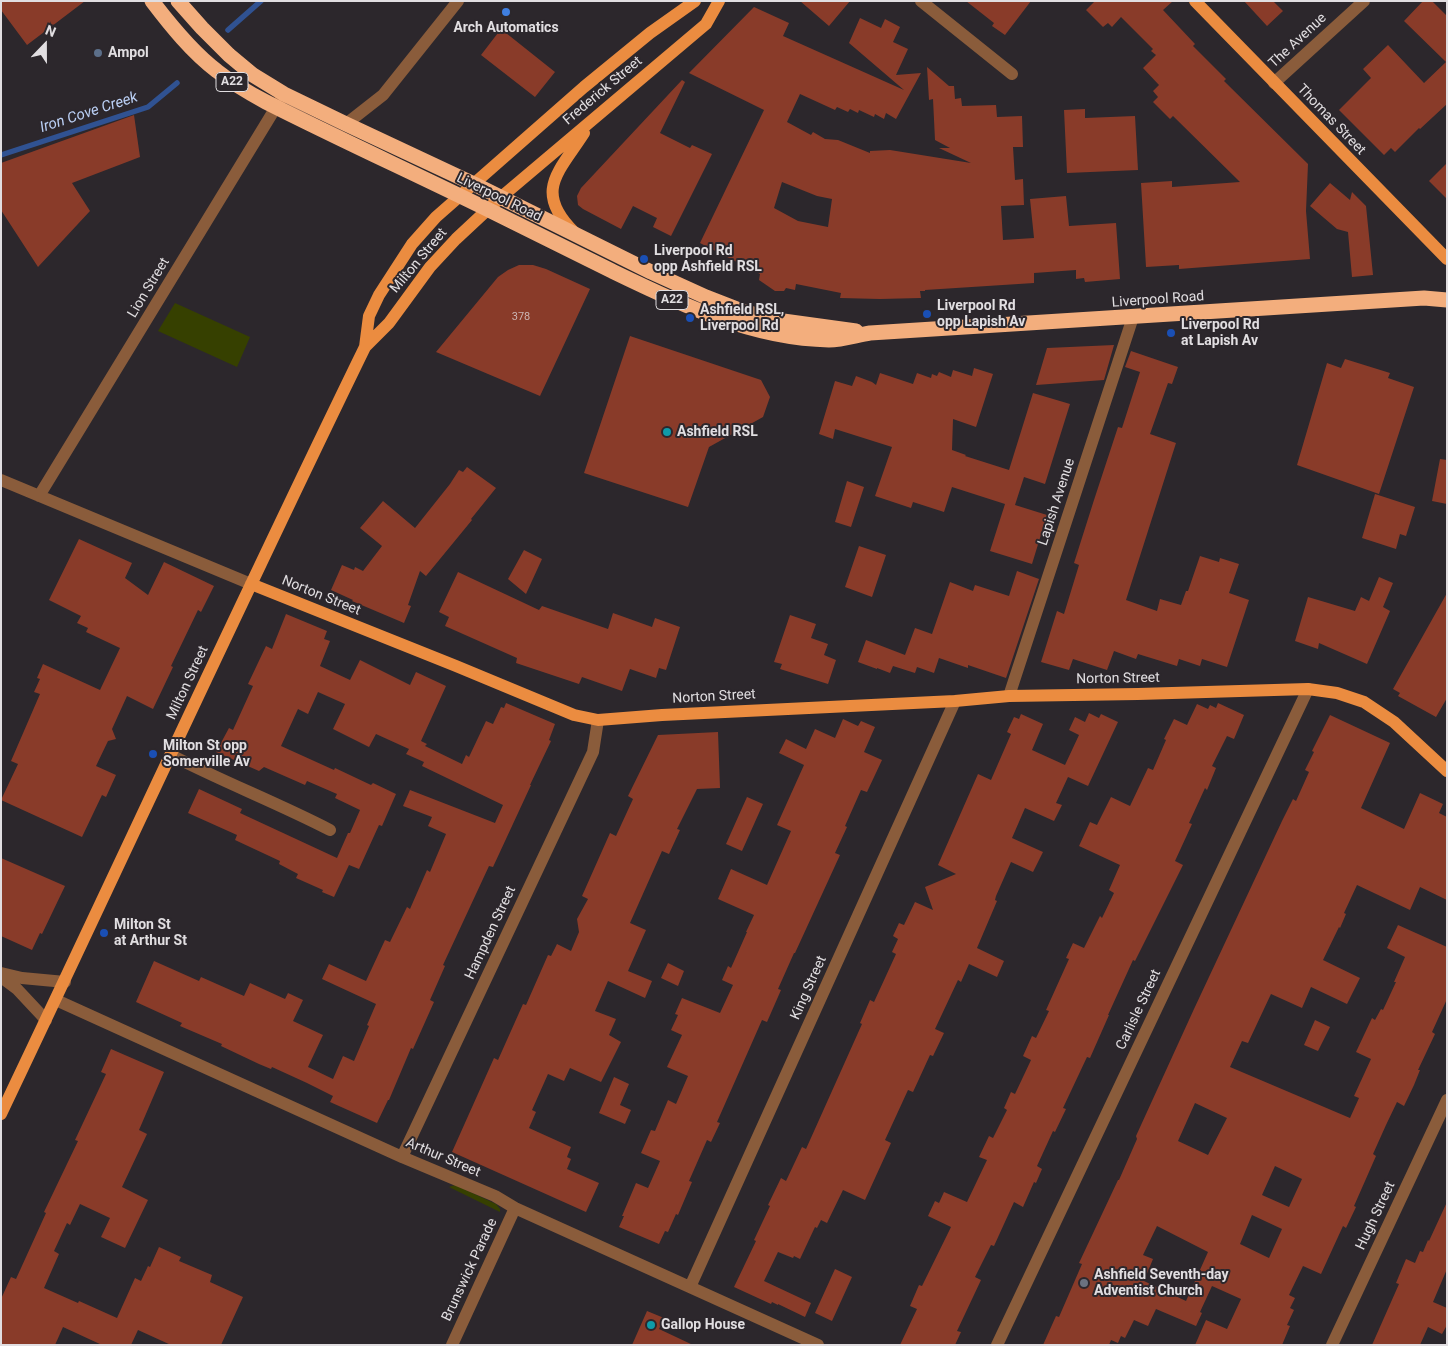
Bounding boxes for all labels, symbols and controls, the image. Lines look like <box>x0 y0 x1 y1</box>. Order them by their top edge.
marker: Arch Automatics <box>500 6 512 18</box>
street label: The Avenue <box>1266 10 1330 72</box>
north arrow <box>20 20 70 70</box>
place label: Arch Automatics <box>453 20 559 36</box>
text: N <box>43 22 58 40</box>
place label: Ampol <box>108 45 149 61</box>
marker: Ampol <box>92 47 104 59</box>
street label: Frederick Street <box>560 53 646 129</box>
road number: A22 <box>216 72 248 91</box>
street label: Thomas Street <box>1293 81 1369 159</box>
water label: Iron Cove Creek <box>38 89 140 137</box>
street label: Liverpool Road <box>454 170 544 226</box>
street label: Milton Street <box>387 225 451 297</box>
place label: Liverpool Rd opp Ashfield RSL <box>654 243 762 276</box>
marker: Liverpool Rd opp Ashfield RSL <box>638 253 650 265</box>
street label: Lion Street <box>125 255 173 321</box>
street label: Liverpool Road <box>1111 288 1205 312</box>
road number: A22 <box>656 290 688 310</box>
place label: Liverpool Rd opp Lapish Av <box>937 298 1025 331</box>
place label: Ashfield RSL, Liverpool Rd <box>700 302 784 334</box>
marker: Liverpool Rd opp Lapish Av <box>921 308 933 320</box>
house number: 378 <box>512 310 530 324</box>
marker: Ashfield RSL, Liverpool Rd <box>684 312 696 324</box>
place label: Liverpool Rd at Lapish Av <box>1181 317 1260 350</box>
marker: Liverpool Rd at Lapish Av <box>1165 327 1177 339</box>
place label: Ashfield RSL <box>677 424 758 440</box>
marker: Ashfield RSL <box>661 426 673 438</box>
street label: Lapish Avenue <box>1035 456 1079 548</box>
street label: Norton Street <box>279 573 363 619</box>
street label: Milton Street <box>164 643 212 723</box>
street label: Norton Street <box>1076 670 1160 688</box>
street label: Norton Street <box>672 686 756 708</box>
place label: Milton St opp Somerville Av <box>163 738 250 770</box>
marker: Milton St opp Somerville Av <box>147 748 159 760</box>
street label: Hampden Street <box>462 884 520 982</box>
place label: Milton St at Arthur St <box>114 917 187 950</box>
marker: Milton St at Arthur St <box>98 927 110 939</box>
street label: King Street <box>787 953 831 1023</box>
street label: Carlisle Street <box>1113 967 1165 1053</box>
street label: Arthur Street <box>403 1135 483 1181</box>
street label: Hugh Street <box>1353 1179 1399 1253</box>
street label: Brunswick Parade <box>439 1216 501 1324</box>
place label: Ashfield Seventh-day Adventist Church <box>1094 1267 1229 1300</box>
marker: Ashfield Seventh-day Adventist Church <box>1078 1277 1090 1289</box>
place label: Gallop House <box>661 1317 745 1333</box>
marker: Gallop House <box>645 1319 657 1331</box>

